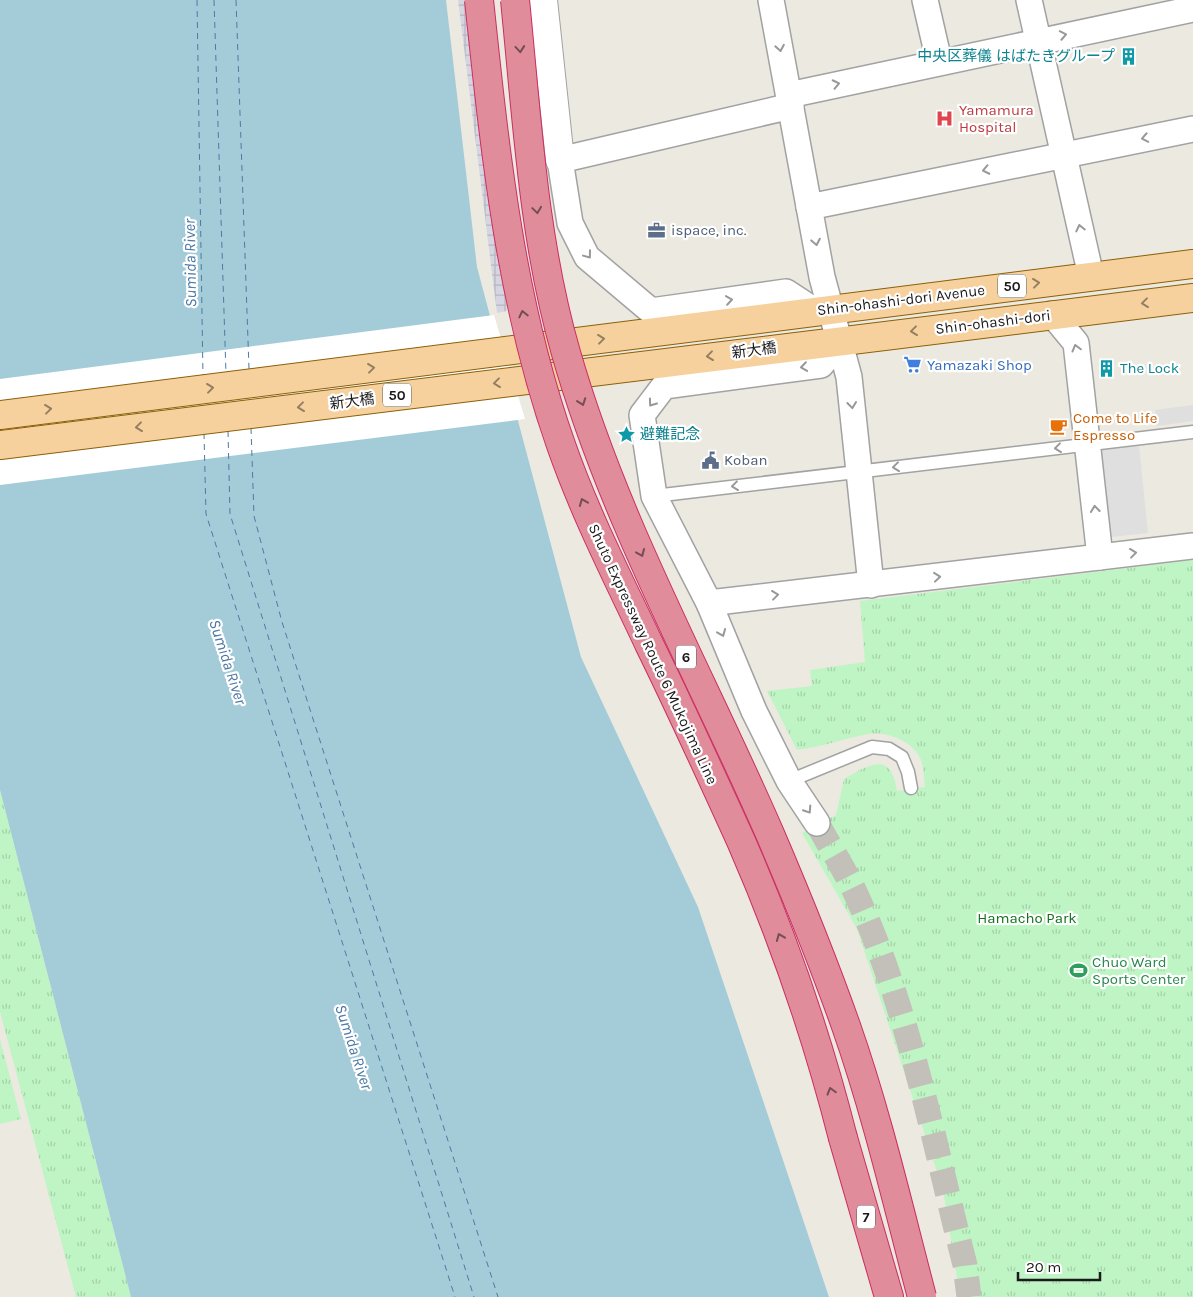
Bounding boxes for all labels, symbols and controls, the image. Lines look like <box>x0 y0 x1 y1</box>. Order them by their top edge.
one-way arrow <box>1059 30 1068 40</box>
one-way arrow <box>775 44 785 52</box>
one-way arrow <box>514 45 525 53</box>
building icon: 中央区葬儀 はばたきグループ <box>1119 46 1139 66</box>
place label: 中央区葬儀 はばたきグループ <box>917 47 1115 65</box>
one-way arrow <box>832 79 841 90</box>
place label: Yamamura Hospital <box>959 101 1034 136</box>
hospital icon: Yamamura Hospital <box>935 109 955 129</box>
one-way arrow <box>1141 133 1150 143</box>
one-way arrow <box>981 164 990 175</box>
one-way arrow <box>532 206 542 214</box>
water label: Sumida River <box>180 218 200 307</box>
office icon: ispace, inc. <box>647 220 667 240</box>
place label: ispace, inc. <box>671 221 747 239</box>
one-way arrow <box>1075 224 1086 233</box>
one-way arrow <box>810 238 820 247</box>
one-way arrow <box>582 250 591 259</box>
road number: 50 <box>998 274 1026 298</box>
one-way arrow <box>1033 278 1041 289</box>
street label: Shin-ohashi-dori Avenue <box>816 281 986 319</box>
one-way arrow <box>725 295 733 306</box>
one-way arrow <box>1140 297 1148 308</box>
street label: Shin-ohashi-dori <box>934 306 1052 338</box>
one-way arrow <box>518 309 529 318</box>
one-way arrow <box>909 325 917 336</box>
one-way arrow <box>597 334 606 344</box>
street label: 新大橋 <box>731 338 777 362</box>
one-way arrow <box>1071 343 1082 352</box>
one-way arrow <box>706 350 714 361</box>
supermarket icon: Yamazaki Shop <box>903 355 923 375</box>
place label: Yamazaki Shop <box>927 356 1032 374</box>
building icon: The Lock <box>1096 358 1116 378</box>
place label: The Lock <box>1120 359 1179 377</box>
one-way arrow <box>800 361 808 372</box>
one-way arrow <box>367 363 375 374</box>
one-way arrow <box>492 377 500 388</box>
one-way arrow <box>206 383 214 394</box>
road number: 50 <box>383 384 411 406</box>
street label: 新大橋 <box>329 389 375 413</box>
one-way arrow <box>576 397 586 406</box>
one-way arrow <box>649 397 657 406</box>
one-way arrow <box>296 401 304 412</box>
one-way arrow <box>846 402 857 410</box>
one-way arrow <box>44 404 53 414</box>
place label: Come to Life Espresso <box>1073 409 1157 444</box>
cafe icon: Come to Life Espresso <box>1049 417 1069 437</box>
one-way arrow <box>135 422 144 432</box>
place icon: 避難記念 <box>616 424 636 444</box>
place label: 避難記念 <box>640 425 700 443</box>
one-way arrow <box>1053 442 1061 453</box>
public building icon: Koban <box>700 450 720 470</box>
place label: Koban <box>724 451 768 469</box>
one-way arrow <box>892 461 900 472</box>
one-way arrow <box>731 480 739 491</box>
one-way arrow <box>579 498 589 507</box>
one-way arrow <box>1090 504 1101 512</box>
street label: Shuto Expressway Route 6 Mukojima Line <box>585 521 721 787</box>
one-way arrow <box>635 548 646 557</box>
one-way arrow <box>1129 548 1137 559</box>
one-way arrow <box>933 572 941 583</box>
one-way arrow <box>771 590 779 601</box>
water label: Sumida River <box>205 617 251 708</box>
one-way arrow <box>715 628 726 637</box>
road number: 6 <box>676 646 696 669</box>
one-way arrow <box>802 804 811 814</box>
park label: Hamacho Park <box>977 909 1077 927</box>
one-way arrow <box>775 933 786 942</box>
place label: Chuo Ward Sports Center <box>1092 953 1186 988</box>
sports icon: Chuo Ward Sports Center <box>1068 961 1088 981</box>
water label: Sumida River <box>331 1002 377 1093</box>
one-way arrow <box>826 1087 836 1095</box>
road number: 7 <box>857 1206 875 1228</box>
scale bar <box>1018 1250 1100 1282</box>
text: 20 m <box>1026 1258 1061 1276</box>

